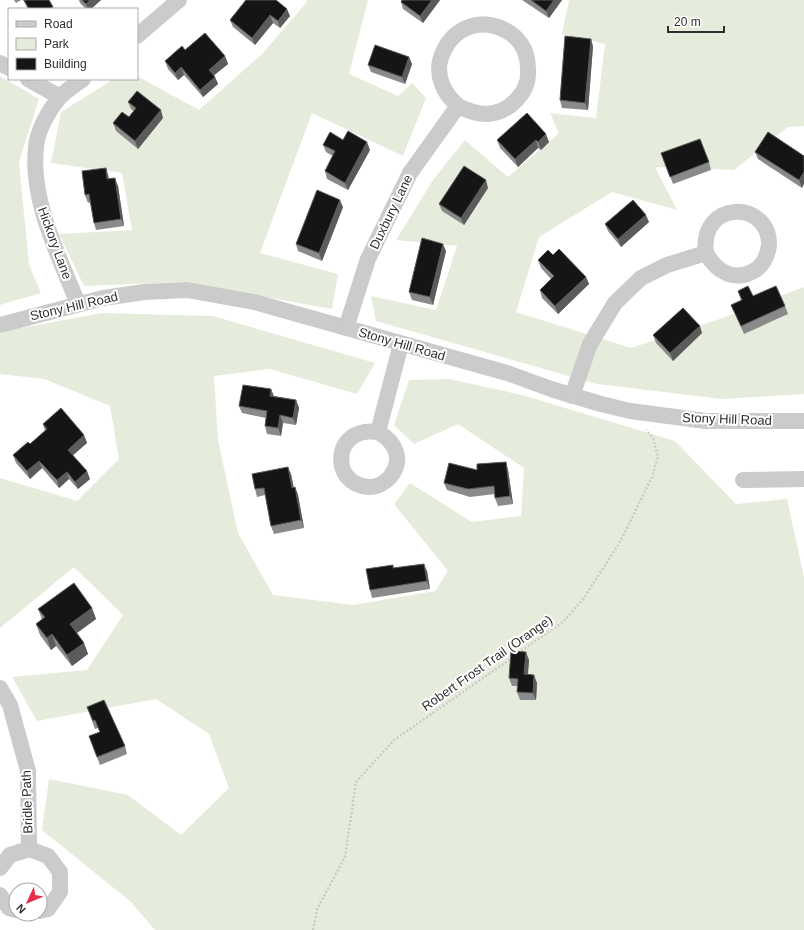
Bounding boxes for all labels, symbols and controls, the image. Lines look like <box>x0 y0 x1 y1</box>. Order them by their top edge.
legend <box>8 8 138 80</box>
scale bar <box>668 8 724 34</box>
text: 20 m <box>674 15 701 29</box>
text: Road <box>44 17 73 31</box>
text: Park <box>44 37 70 51</box>
text: Building <box>44 57 87 71</box>
street label: Duxbury Lane <box>367 172 415 252</box>
street label: Hickory Lane <box>35 205 75 281</box>
street label: Stony Hill Road <box>29 289 119 323</box>
street label: Stony Hill Road <box>357 324 447 364</box>
street label: Stony Hill Road <box>682 410 772 428</box>
street label: Robert Frost Trail (Orange) <box>419 612 555 714</box>
street label: Bridle Path <box>18 770 36 834</box>
north arrow <box>8 882 48 922</box>
text: N <box>14 902 28 916</box>

